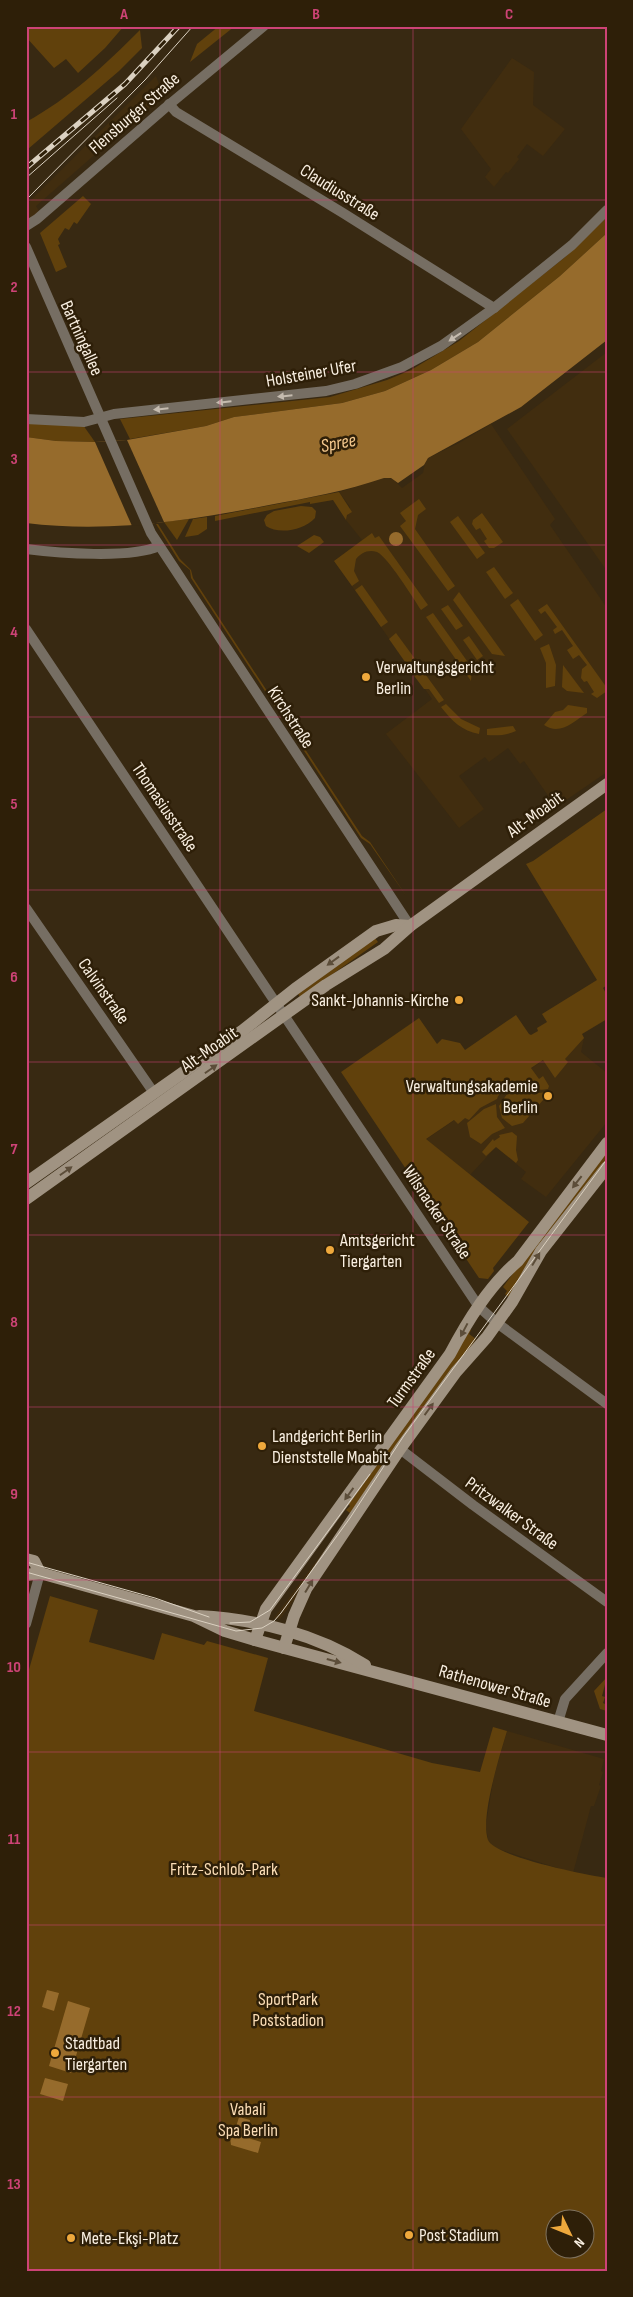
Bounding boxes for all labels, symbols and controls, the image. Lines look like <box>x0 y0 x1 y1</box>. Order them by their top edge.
text: A <box>119 5 128 24</box>
text: B <box>312 5 320 24</box>
text: C <box>505 5 513 24</box>
street label: Flensburger Straße <box>85 68 184 159</box>
text: 1 <box>11 105 18 124</box>
street label: Claudiusstraße <box>296 160 383 225</box>
text: 2 <box>10 278 18 297</box>
street label: Bartningallee <box>56 298 107 379</box>
one-way arrow <box>448 332 461 342</box>
street label: Holsteiner Ufer <box>264 355 358 392</box>
one-way arrow <box>277 392 293 400</box>
one-way arrow <box>216 398 232 406</box>
one-way arrow <box>153 405 169 413</box>
water label: Spree <box>319 429 358 458</box>
text: 3 <box>10 450 18 469</box>
text: 4 <box>10 623 18 642</box>
place label: Verwaltungsgericht Berlin <box>376 657 494 699</box>
marker: Verwaltungsgericht Berlin <box>360 671 372 683</box>
street label: Kirchstraße <box>263 682 318 752</box>
street label: Thomasiusstraße <box>127 759 202 856</box>
street label: Alt-Moabit <box>502 787 568 843</box>
text: 5 <box>10 795 18 814</box>
street label: Calvinstraße <box>73 954 134 1028</box>
one-way arrow <box>326 956 340 966</box>
text: 6 <box>10 968 18 987</box>
place label: Sankt-Johannis-Kirche <box>311 990 449 1011</box>
marker: Sankt-Johannis-Kirche <box>453 994 465 1006</box>
street label: Alt-Moabit <box>176 1022 242 1077</box>
one-way arrow <box>204 1064 218 1074</box>
place label: Verwaltungsakademie Berlin <box>406 1076 538 1118</box>
marker: Verwaltungsakademie Berlin <box>542 1090 554 1102</box>
text: 7 <box>11 1140 18 1159</box>
street label: Wilsnacker Straße <box>398 1161 476 1263</box>
one-way arrow <box>59 1166 73 1176</box>
one-way arrow <box>571 1175 582 1188</box>
place label: Amtsgericht Tiergarten <box>339 1230 415 1272</box>
marker: Amtsgericht Tiergarten <box>324 1244 336 1256</box>
one-way arrow <box>532 1253 541 1266</box>
text: 8 <box>10 1313 18 1332</box>
one-way arrow <box>459 1323 468 1336</box>
street label: Turmstraße <box>383 1344 440 1412</box>
one-way arrow <box>424 1402 434 1416</box>
place label: Landgericht Berlin Dienststelle Moabit <box>272 1426 389 1468</box>
marker: Landgericht Berlin Dienststelle Moabit <box>256 1440 268 1452</box>
street label: Pritzwalker Straße <box>461 1473 562 1554</box>
text: 9 <box>10 1485 18 1504</box>
one-way arrow <box>344 1487 354 1500</box>
one-way arrow <box>304 1580 313 1593</box>
text: 10 <box>7 1658 21 1677</box>
one-way arrow <box>326 1658 341 1666</box>
street label: Rathenower Straße <box>436 1660 553 1713</box>
text: 11 <box>8 1830 21 1849</box>
park label: Fritz-Schloß-Park <box>170 1859 278 1880</box>
park label: SportPark Poststadion <box>252 1989 324 2031</box>
text: 12 <box>7 2002 21 2021</box>
place label: Stadtbad Tiergarten <box>65 2033 127 2075</box>
marker: Stadtbad Tiergarten <box>49 2047 61 2059</box>
park label: Vabali Spa Berlin <box>218 2099 278 2141</box>
text: 13 <box>7 2175 21 2194</box>
north arrow <box>546 2210 596 2260</box>
place label: Post Stadium <box>419 2225 499 2246</box>
place label: Mete-Ekşi-Platz <box>81 2228 179 2249</box>
marker: Post Stadium <box>403 2229 415 2241</box>
marker: Mete-Ekşi-Platz <box>65 2232 77 2244</box>
text: N <box>570 2234 588 2251</box>

